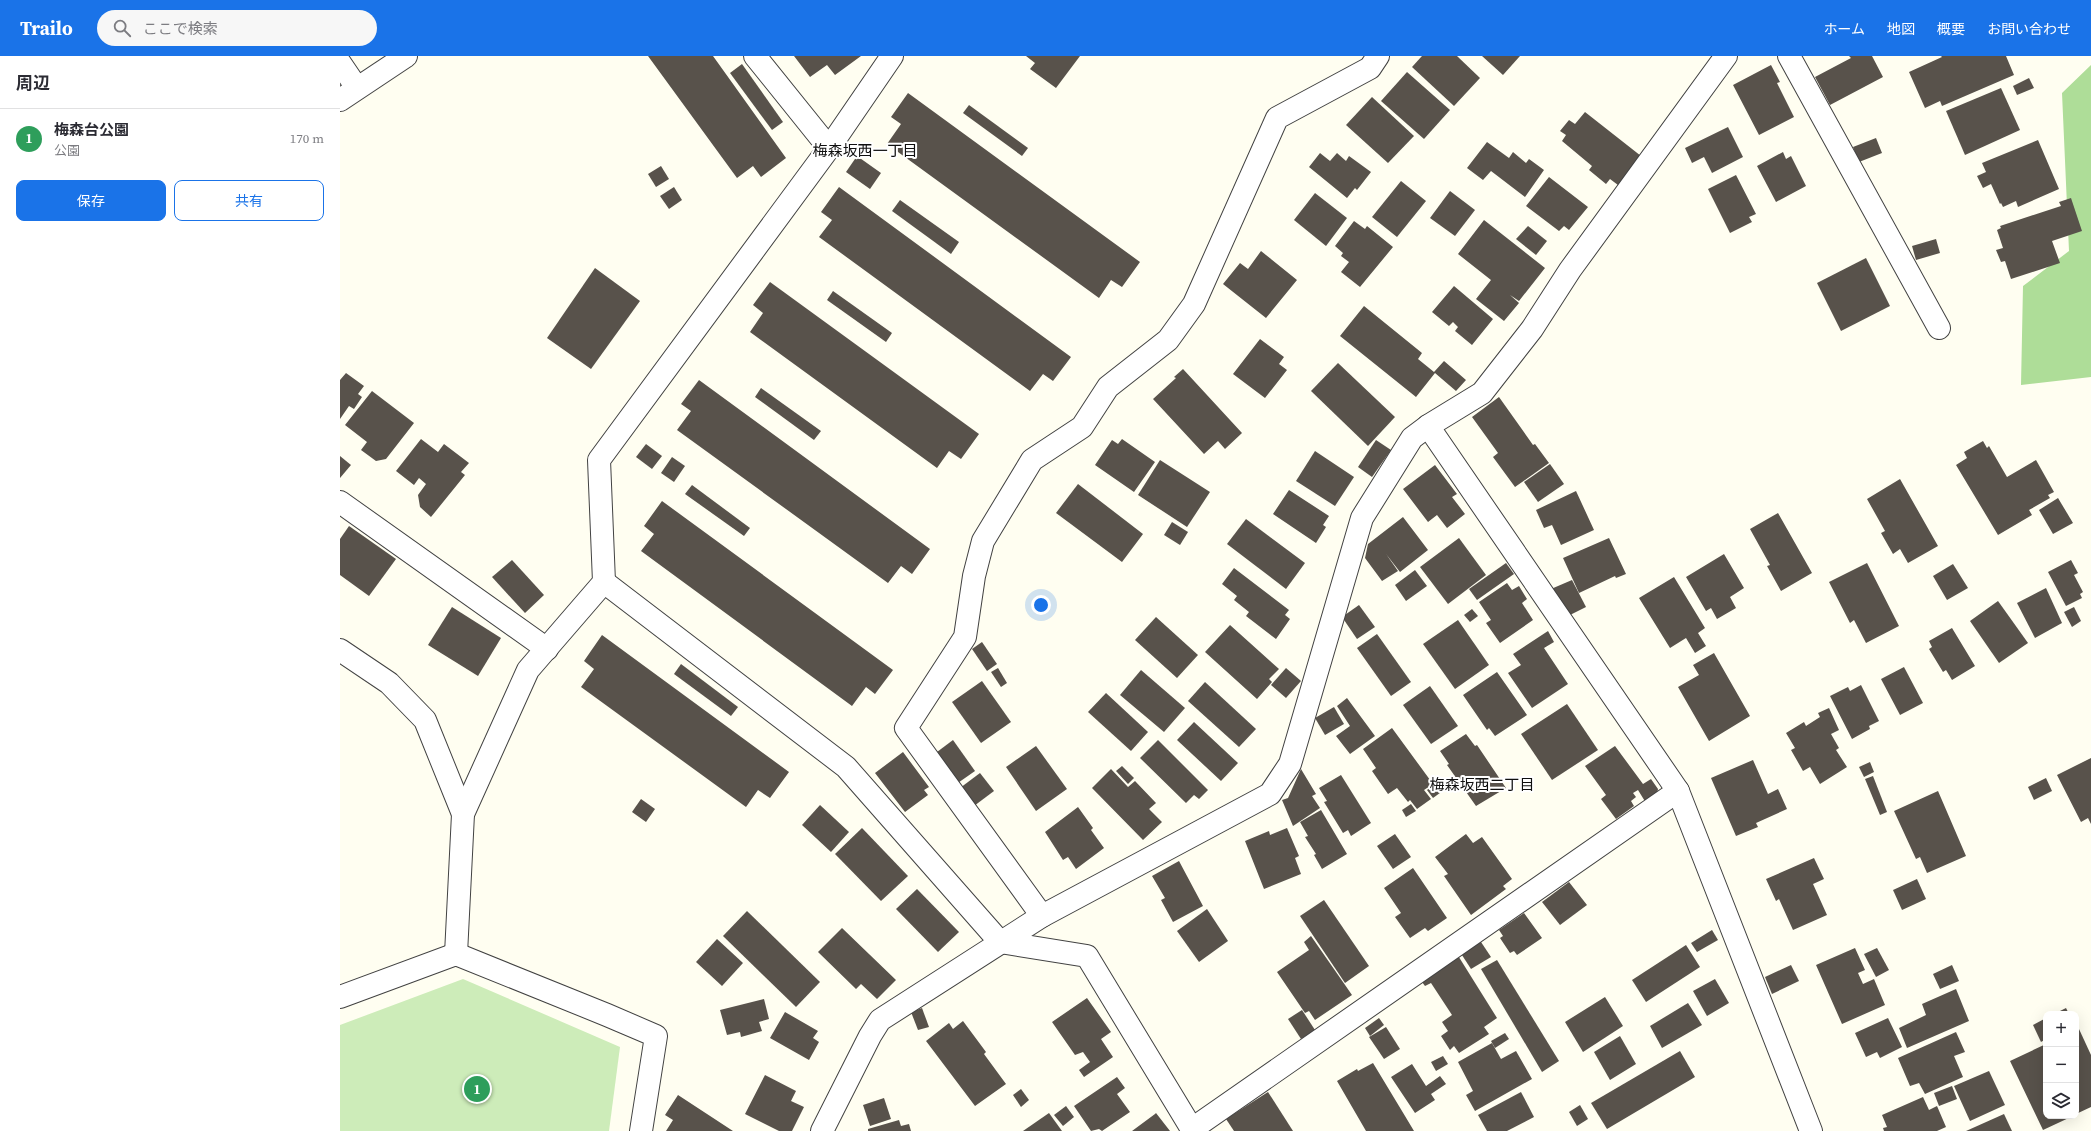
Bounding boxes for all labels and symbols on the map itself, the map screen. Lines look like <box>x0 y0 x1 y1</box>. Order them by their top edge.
district label: 梅森坂西一丁目 <box>812 140 918 161</box>
your location <box>1031 595 1051 615</box>
district label: 梅森坂西二丁目 <box>1429 774 1535 795</box>
pin: 1 <box>464 1074 490 1104</box>

